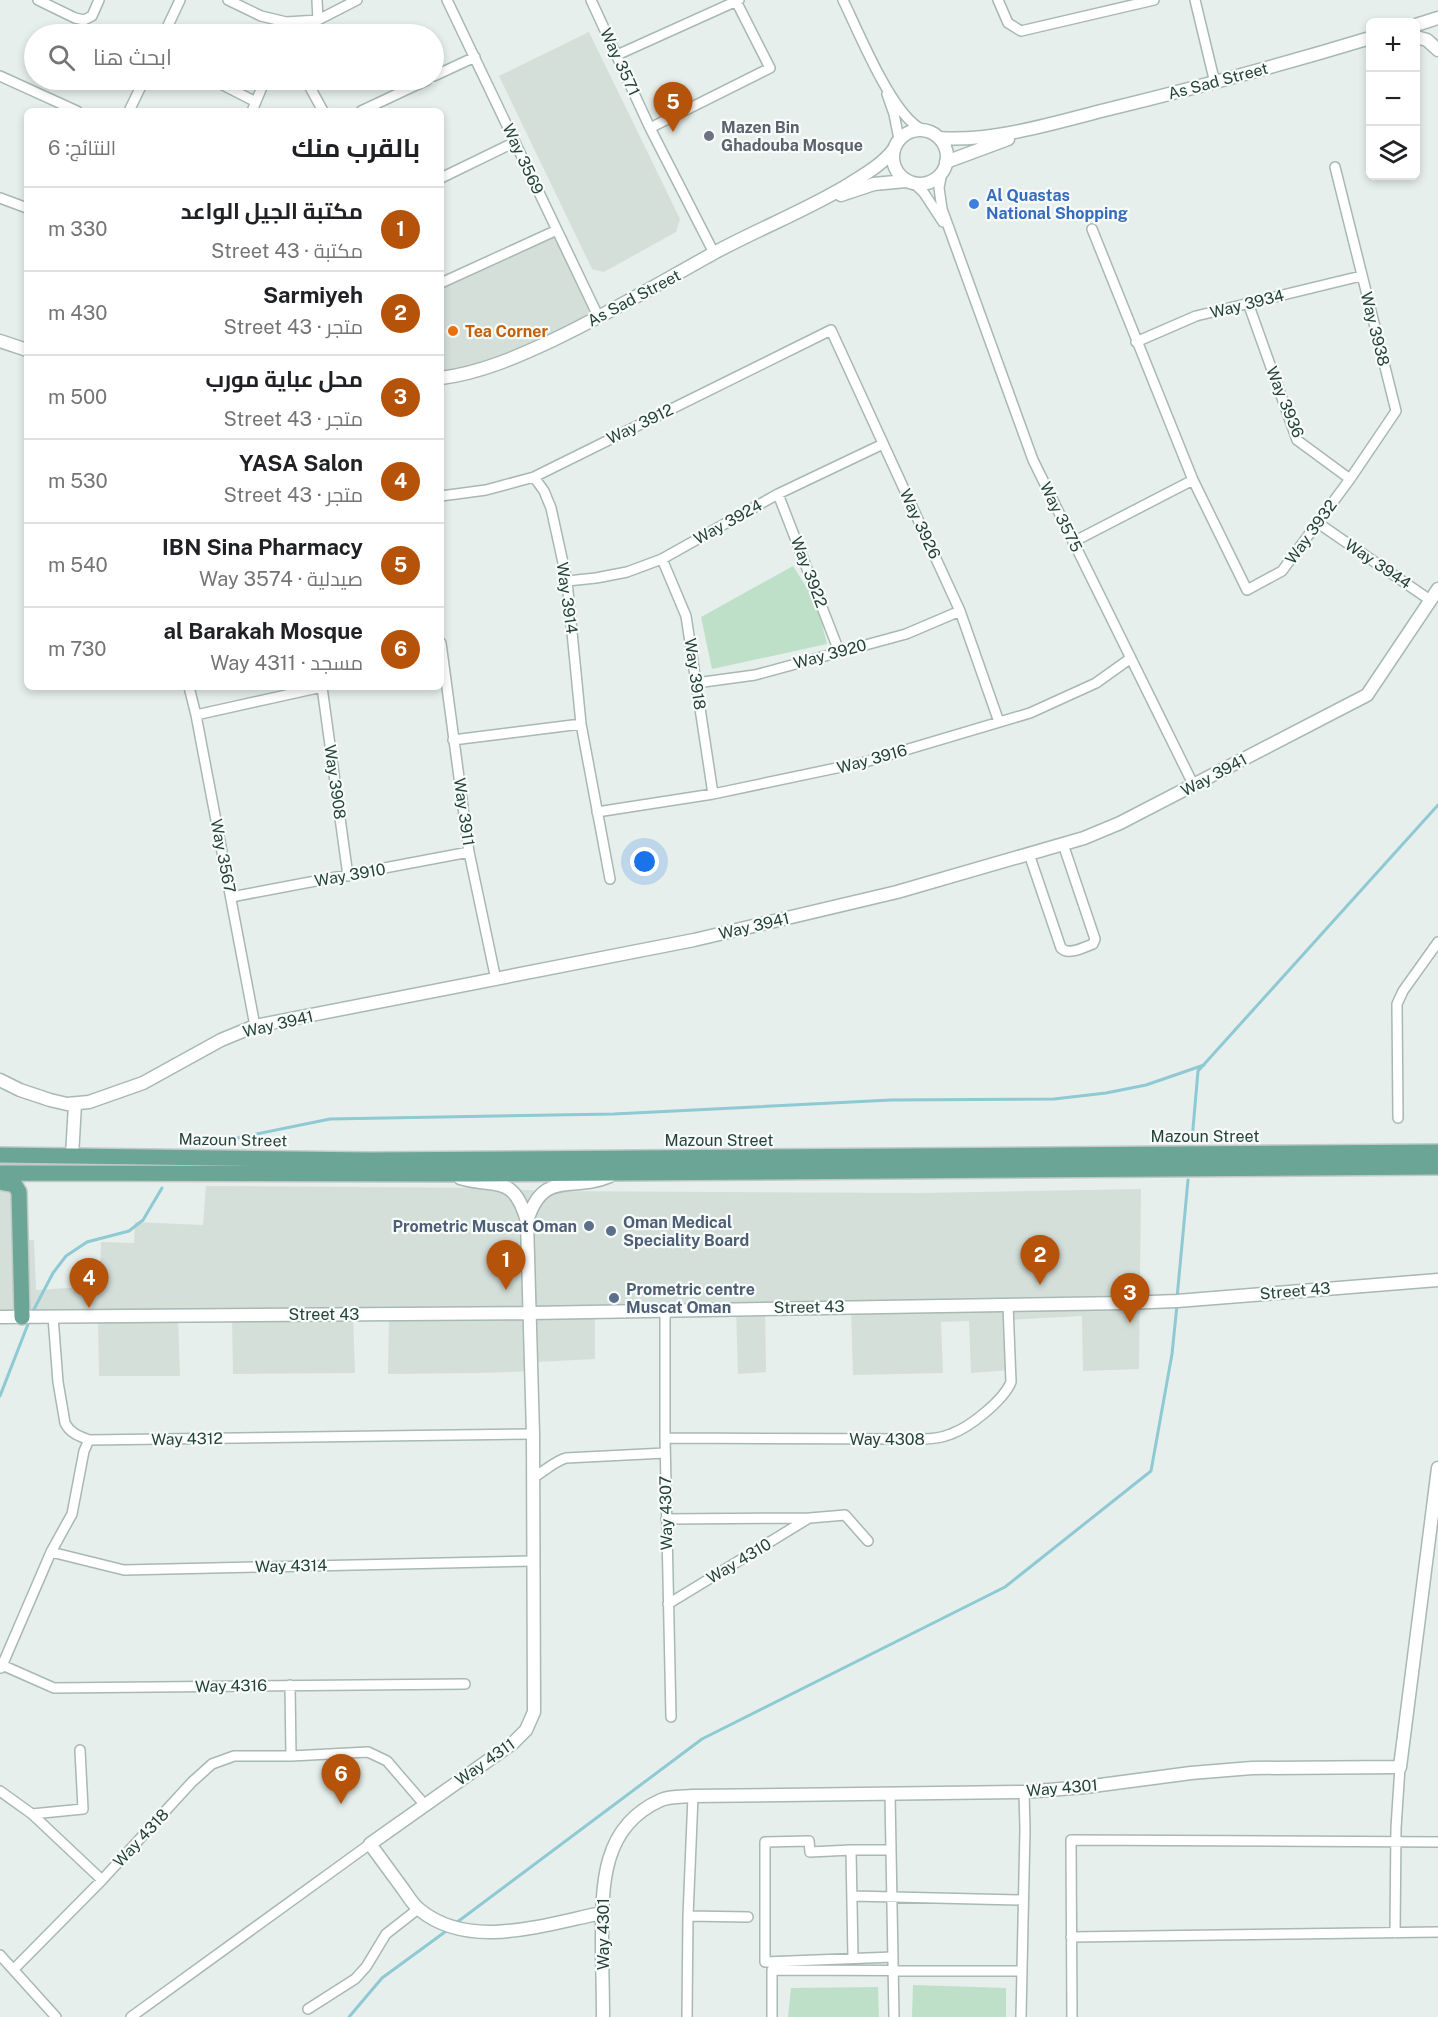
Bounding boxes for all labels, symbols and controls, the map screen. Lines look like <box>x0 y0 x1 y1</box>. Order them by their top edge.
map controls <box>1366 18 1420 180</box>
button: + <box>1366 18 1420 72</box>
search box <box>24 24 444 90</box>
street label: Way 3571 <box>596 25 644 99</box>
icon: search <box>45 41 78 74</box>
text: ابحث هنا <box>93 44 172 70</box>
street label: As Sad Street <box>1166 59 1270 103</box>
button: − <box>1366 72 1420 126</box>
pin: 5 <box>654 82 692 132</box>
place label: Mazen Bin Ghadouba Mosque <box>721 118 863 155</box>
street label: Way 3569 <box>498 121 548 197</box>
button: layers <box>1366 126 1420 180</box>
marker: Mazen Bin Ghadouba Mosque <box>702 129 716 143</box>
text: بالقرب منك <box>291 132 420 163</box>
text: النتائج: 6 <box>48 136 116 160</box>
place label: Al Quastas National Shopping <box>986 186 1128 223</box>
marker: Al Quastas National Shopping <box>967 197 981 211</box>
text: مكتبة الجيل الواعد <box>181 198 363 224</box>
text: 330 m <box>48 217 107 241</box>
text: 1 <box>396 217 405 241</box>
text: مكتبة · Street 43 <box>211 239 363 263</box>
street label: As Sad Street <box>584 265 684 331</box>
text: Sarmiyeh <box>263 282 363 308</box>
street label: Way 3934 <box>1208 286 1286 322</box>
street label: Way 3938 <box>1357 290 1393 368</box>
text: 430 m <box>48 301 107 325</box>
text: 2 <box>394 301 407 325</box>
text: متجر · Street 43 <box>224 315 363 339</box>
place label: Tea Corner <box>465 322 549 341</box>
marker: Tea Corner <box>446 324 460 338</box>
street label: Way 3936 <box>1262 364 1308 441</box>
text: محل عباية مورب <box>206 366 363 392</box>
text: 500 m <box>48 385 107 409</box>
text: 3 <box>394 385 407 409</box>
street label: Way 3912 <box>604 400 676 448</box>
text: متجر · Street 43 <box>224 407 363 431</box>
text: YASA Salon <box>239 450 363 476</box>
text: 530 m <box>48 469 108 493</box>
text: 4 <box>394 469 407 493</box>
street label: Way 3575 <box>1036 479 1086 555</box>
text: متجر · Street 43 <box>224 483 363 507</box>
street label: Way 3926 <box>896 486 944 562</box>
street label: Way 3924 <box>691 495 765 549</box>
street label: Way 3932 <box>1281 496 1341 568</box>
text: IBN Sina Pharmacy <box>162 534 363 560</box>
street label: Way 3922 <box>787 534 831 610</box>
street label: Way 3944 <box>1341 535 1415 593</box>
text: 540 m <box>48 553 108 577</box>
text: 5 <box>394 553 407 577</box>
street label: Way 3914 <box>553 561 581 635</box>
text: صيدلية · Way 3574 <box>199 567 363 591</box>
text: al Barakah Mosque <box>163 618 363 644</box>
street label: Way 3920 <box>791 635 869 673</box>
text: 730 m <box>48 637 107 661</box>
text: 6 <box>394 637 407 661</box>
street label: Way 3918 <box>681 637 709 711</box>
text: مسجد · Way 4311 <box>210 651 363 675</box>
street label: Way 3916 <box>835 741 909 777</box>
street label: Way 3908 <box>320 743 350 821</box>
street label: Way 3941 <box>1178 750 1250 800</box>
street label: Way 3911 <box>450 777 478 847</box>
street label: Way 3567 <box>207 817 239 895</box>
your location <box>630 847 659 876</box>
street label: Way 3910 <box>313 859 387 891</box>
street label: Way 3941 <box>717 909 791 943</box>
street label: Way 3941 <box>241 1007 315 1041</box>
street label: Mazoun Street <box>1151 1127 1259 1146</box>
street label: Mazoun Street <box>178 1130 288 1150</box>
street label: Mazoun Street <box>665 1131 773 1150</box>
place label: Oman Medical Speciality Board <box>623 1213 749 1250</box>
place label: Prometric Muscat Oman <box>392 1217 577 1236</box>
marker: Prometric Muscat Oman <box>582 1219 596 1233</box>
marker: Oman Medical Speciality Board <box>604 1224 618 1238</box>
pin: 2 <box>1020 1236 1060 1285</box>
pin: 1 <box>486 1240 526 1290</box>
pin: 4 <box>70 1258 109 1308</box>
pin: 3 <box>1110 1274 1150 1323</box>
street label: Street 43 <box>1259 1278 1331 1304</box>
place label: Prometric centre Muscat Oman <box>626 1280 755 1317</box>
marker: Prometric centre Muscat Oman <box>607 1291 621 1305</box>
street label: Street 43 <box>773 1297 845 1317</box>
street label: Street 43 <box>289 1305 359 1324</box>
street label: Way 4312 <box>151 1429 223 1449</box>
street label: Way 4308 <box>849 1430 925 1449</box>
street label: Way 4307 <box>656 1476 676 1550</box>
street label: Way 4310 <box>703 1534 775 1588</box>
street label: Way 4314 <box>255 1556 327 1576</box>
street label: Way 4316 <box>195 1676 267 1696</box>
street label: Way 4311 <box>451 1735 519 1789</box>
pin: 6 <box>322 1754 360 1804</box>
street label: Way 4301 <box>1025 1775 1099 1801</box>
street label: Way 4318 <box>109 1805 173 1871</box>
street label: Way 4301 <box>594 1898 613 1970</box>

